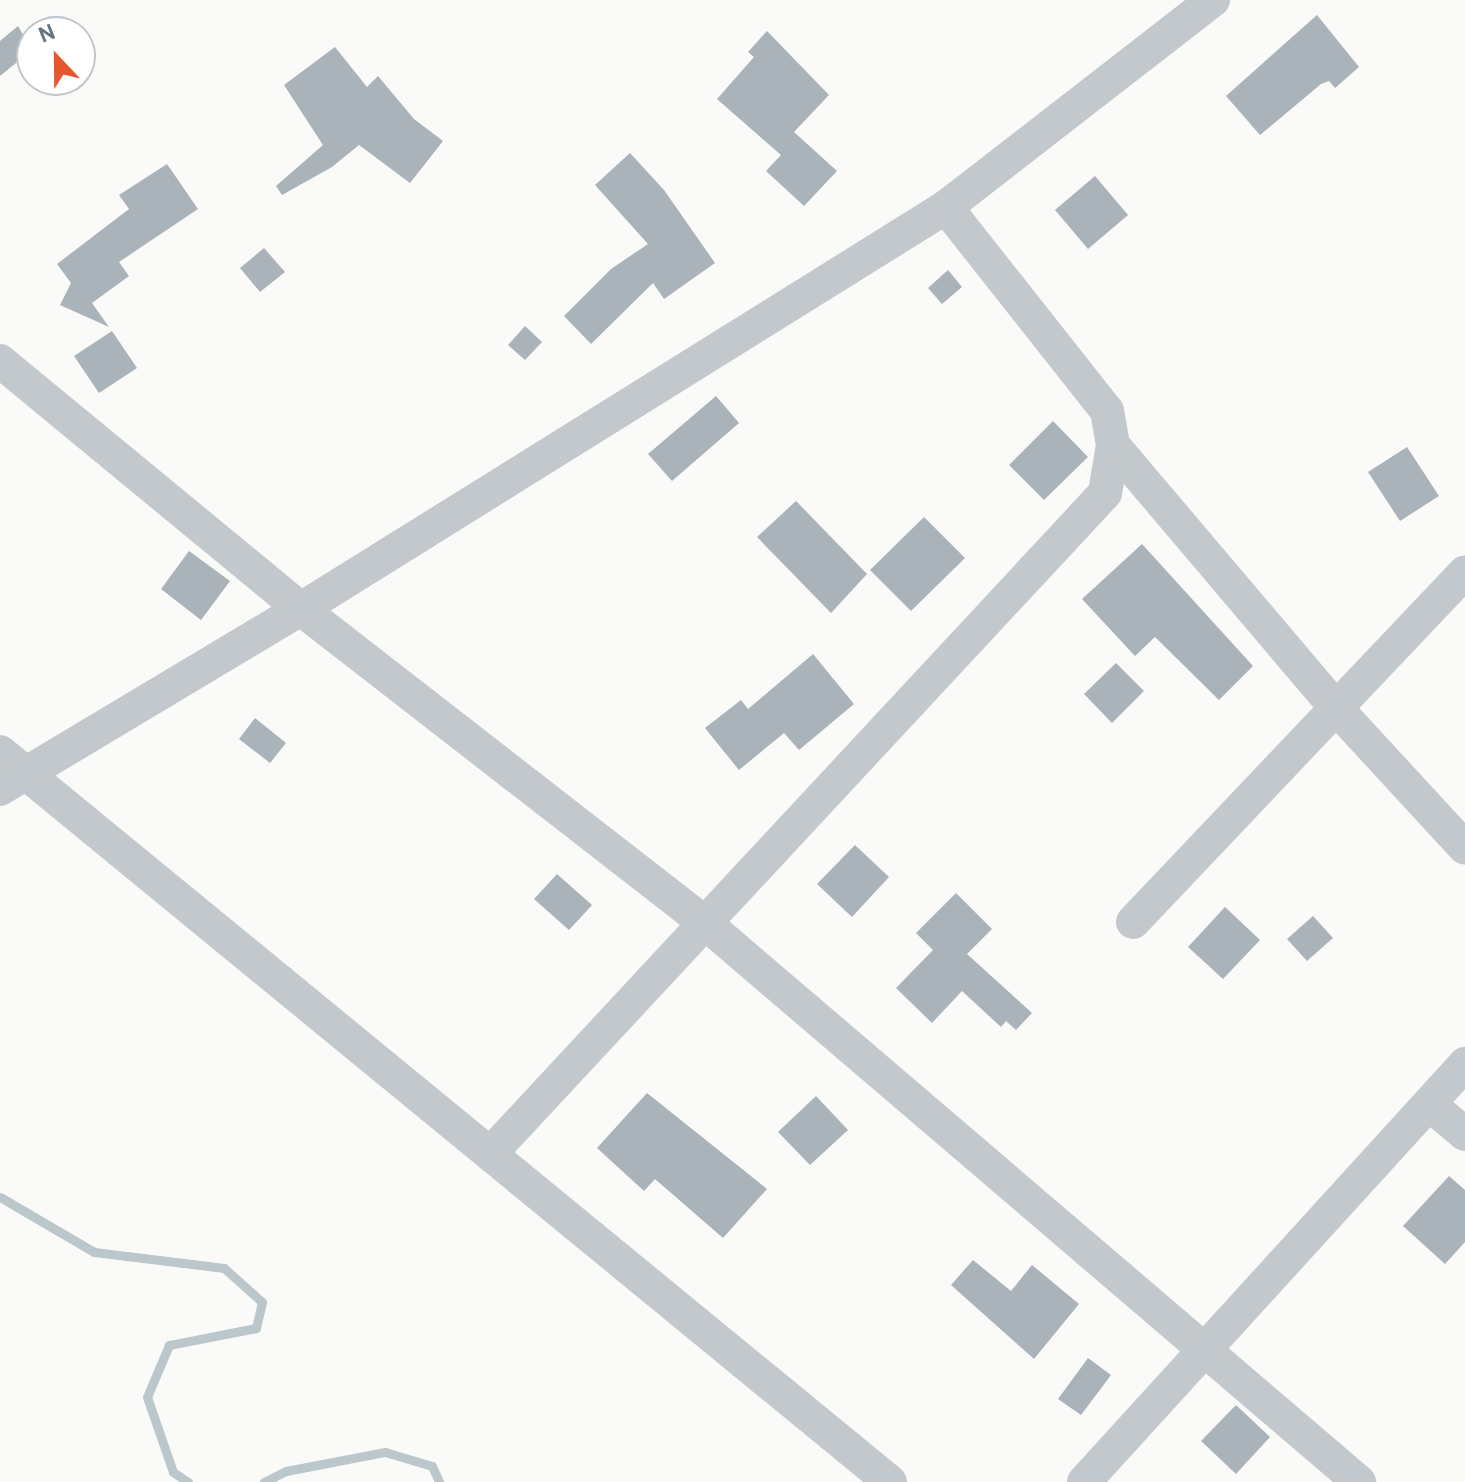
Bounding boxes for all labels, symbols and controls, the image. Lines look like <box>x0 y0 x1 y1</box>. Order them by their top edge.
north arrow <box>16 16 96 96</box>
text: N <box>35 20 60 51</box>

